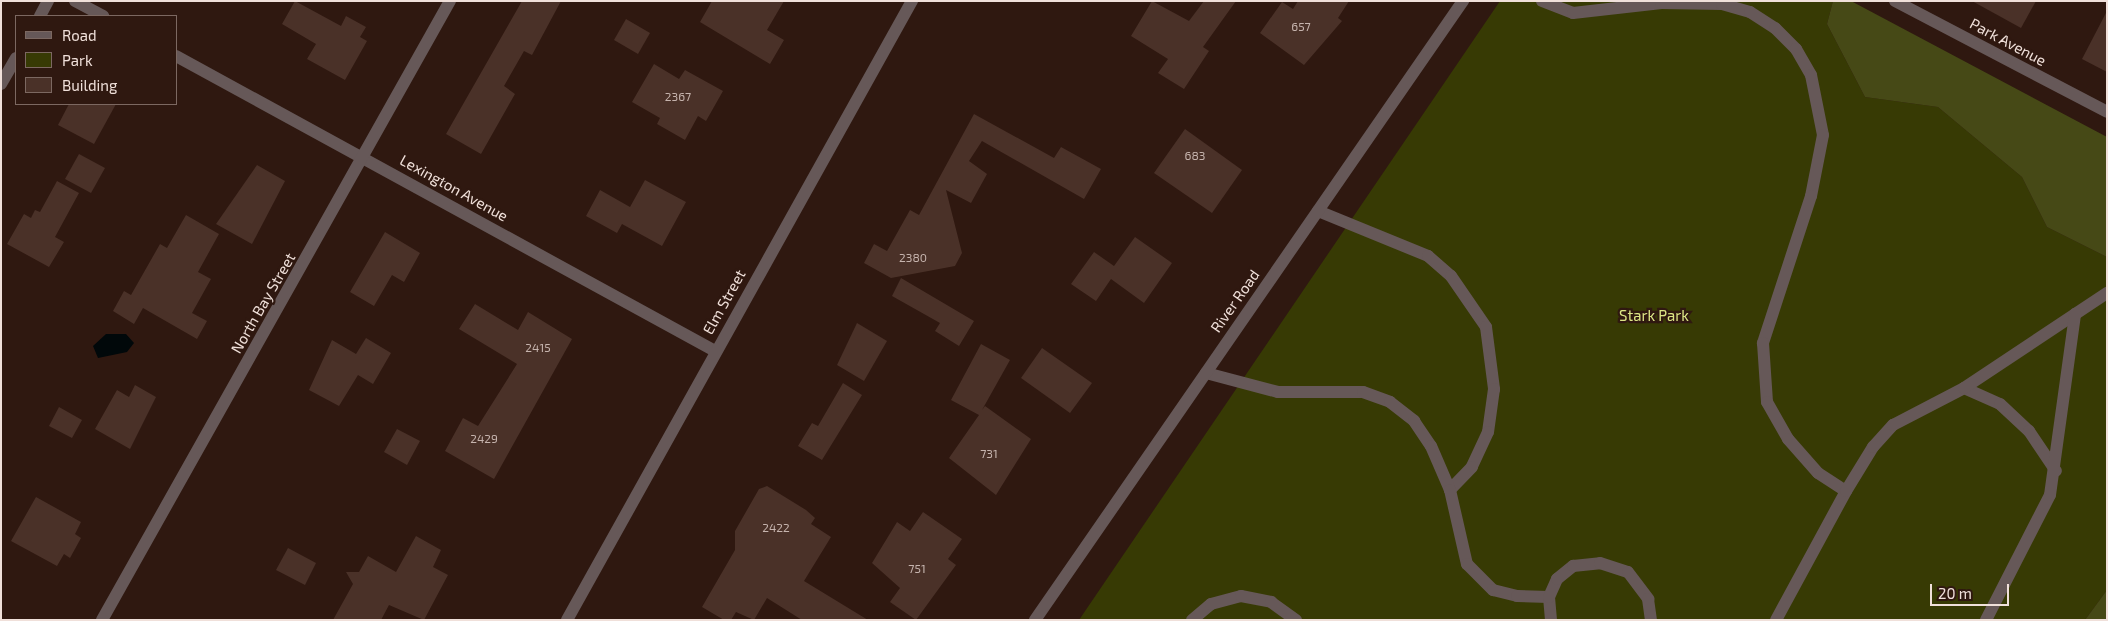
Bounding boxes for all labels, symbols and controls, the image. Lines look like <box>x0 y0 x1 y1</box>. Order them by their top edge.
street label: Park Avenue <box>1967 14 2049 70</box>
legend <box>15 15 178 105</box>
house number: 657 <box>1291 20 1311 34</box>
text: Road <box>62 26 97 44</box>
text: Park <box>62 51 93 69</box>
text: Building <box>62 76 117 94</box>
house number: 2367 <box>665 90 691 104</box>
house number: 683 <box>1185 149 1205 163</box>
street label: Lexington Avenue <box>397 151 511 225</box>
street label: North Bay Street <box>227 249 299 357</box>
house number: 2380 <box>899 251 927 265</box>
street label: River Road <box>1207 266 1263 336</box>
street label: Elm Street <box>699 267 749 337</box>
park label: Stark Park <box>1619 307 1689 325</box>
house number: 2415 <box>525 341 551 355</box>
house number: 2429 <box>470 432 498 446</box>
house number: 731 <box>980 447 998 461</box>
house number: 2422 <box>762 521 790 535</box>
house number: 751 <box>908 562 926 576</box>
scale bar <box>1933 574 2012 606</box>
text: 20 m <box>1938 584 1972 602</box>

